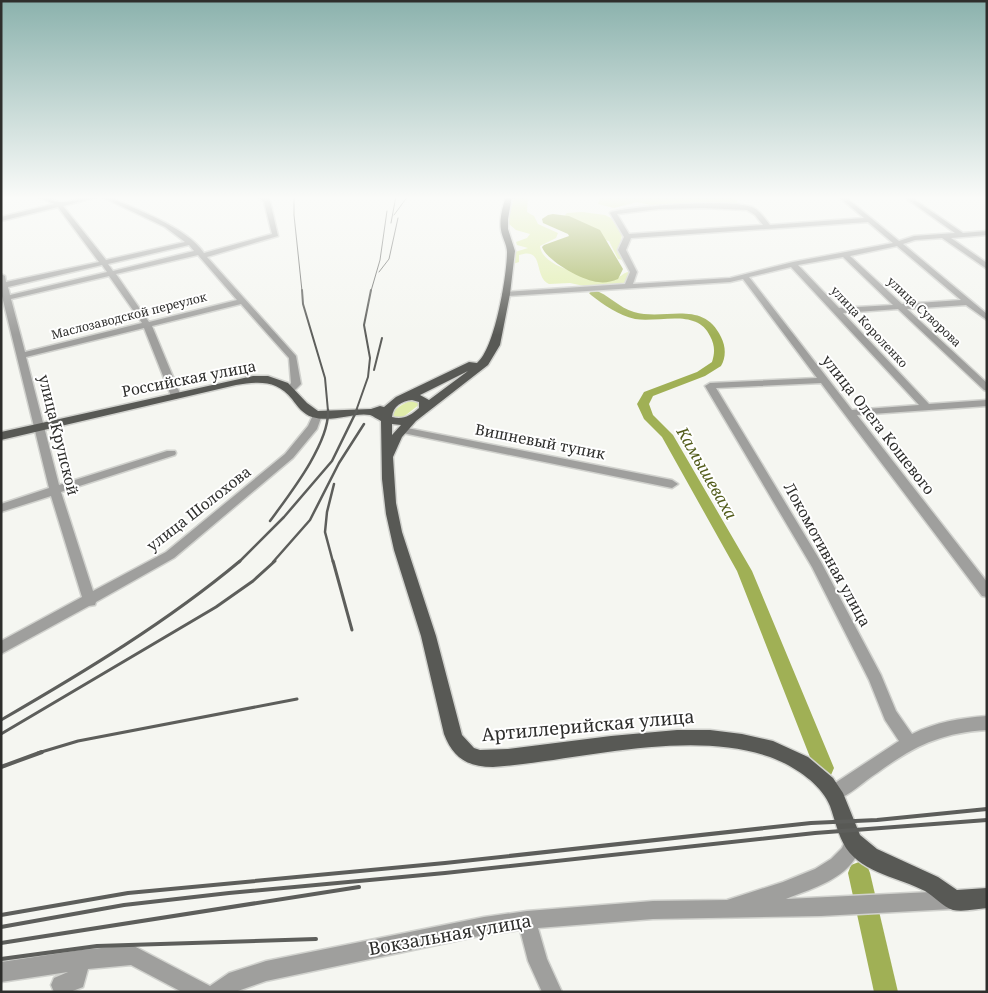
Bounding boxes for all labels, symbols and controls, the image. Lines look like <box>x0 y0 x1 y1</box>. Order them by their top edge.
street label: улица Суворова <box>883 273 965 351</box>
street label: улица Короленко <box>827 282 912 371</box>
street label: Маслозаводской переулок <box>49 288 209 343</box>
street label: улица Олега Кошевого <box>818 350 940 498</box>
street label: Российская улица <box>120 355 258 401</box>
street label: улица Крупской <box>34 372 84 497</box>
street label: Вишневый тупик <box>473 419 607 463</box>
water label: Камышеваха <box>671 422 742 523</box>
street label: улица Шолохова <box>142 461 255 555</box>
street label: Локомотивная улица <box>780 479 876 630</box>
street label: Артиллерийская улица <box>480 704 695 746</box>
street label: Вокзальная улица <box>366 908 533 960</box>

